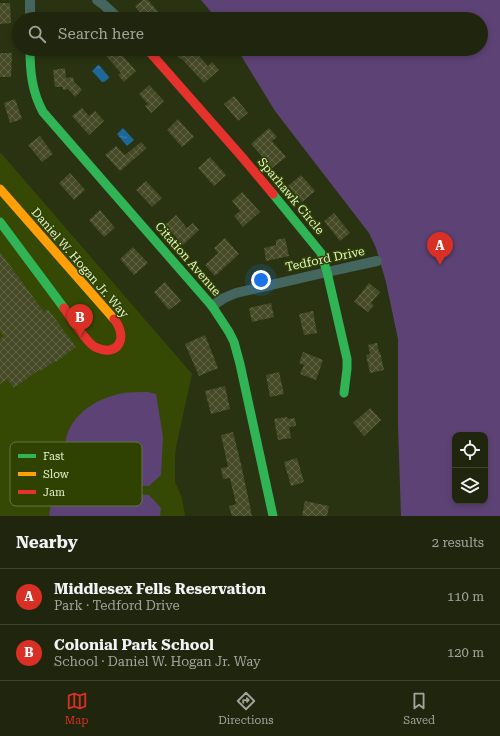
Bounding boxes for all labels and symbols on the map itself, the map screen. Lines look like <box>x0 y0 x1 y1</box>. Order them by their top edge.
street label: Sparhawk Circle <box>255 155 327 237</box>
street label: Daniel W. Hogan Jr. Way <box>28 205 132 322</box>
street label: Citation Avenue <box>152 219 224 299</box>
pin: A <box>427 232 453 265</box>
street label: Tedford Drive <box>284 244 366 274</box>
your location <box>251 270 271 290</box>
pin: B <box>67 304 93 337</box>
legend <box>10 442 142 506</box>
text: Fast <box>43 450 64 463</box>
text: Slow <box>43 468 70 481</box>
text: Jam <box>43 486 65 499</box>

